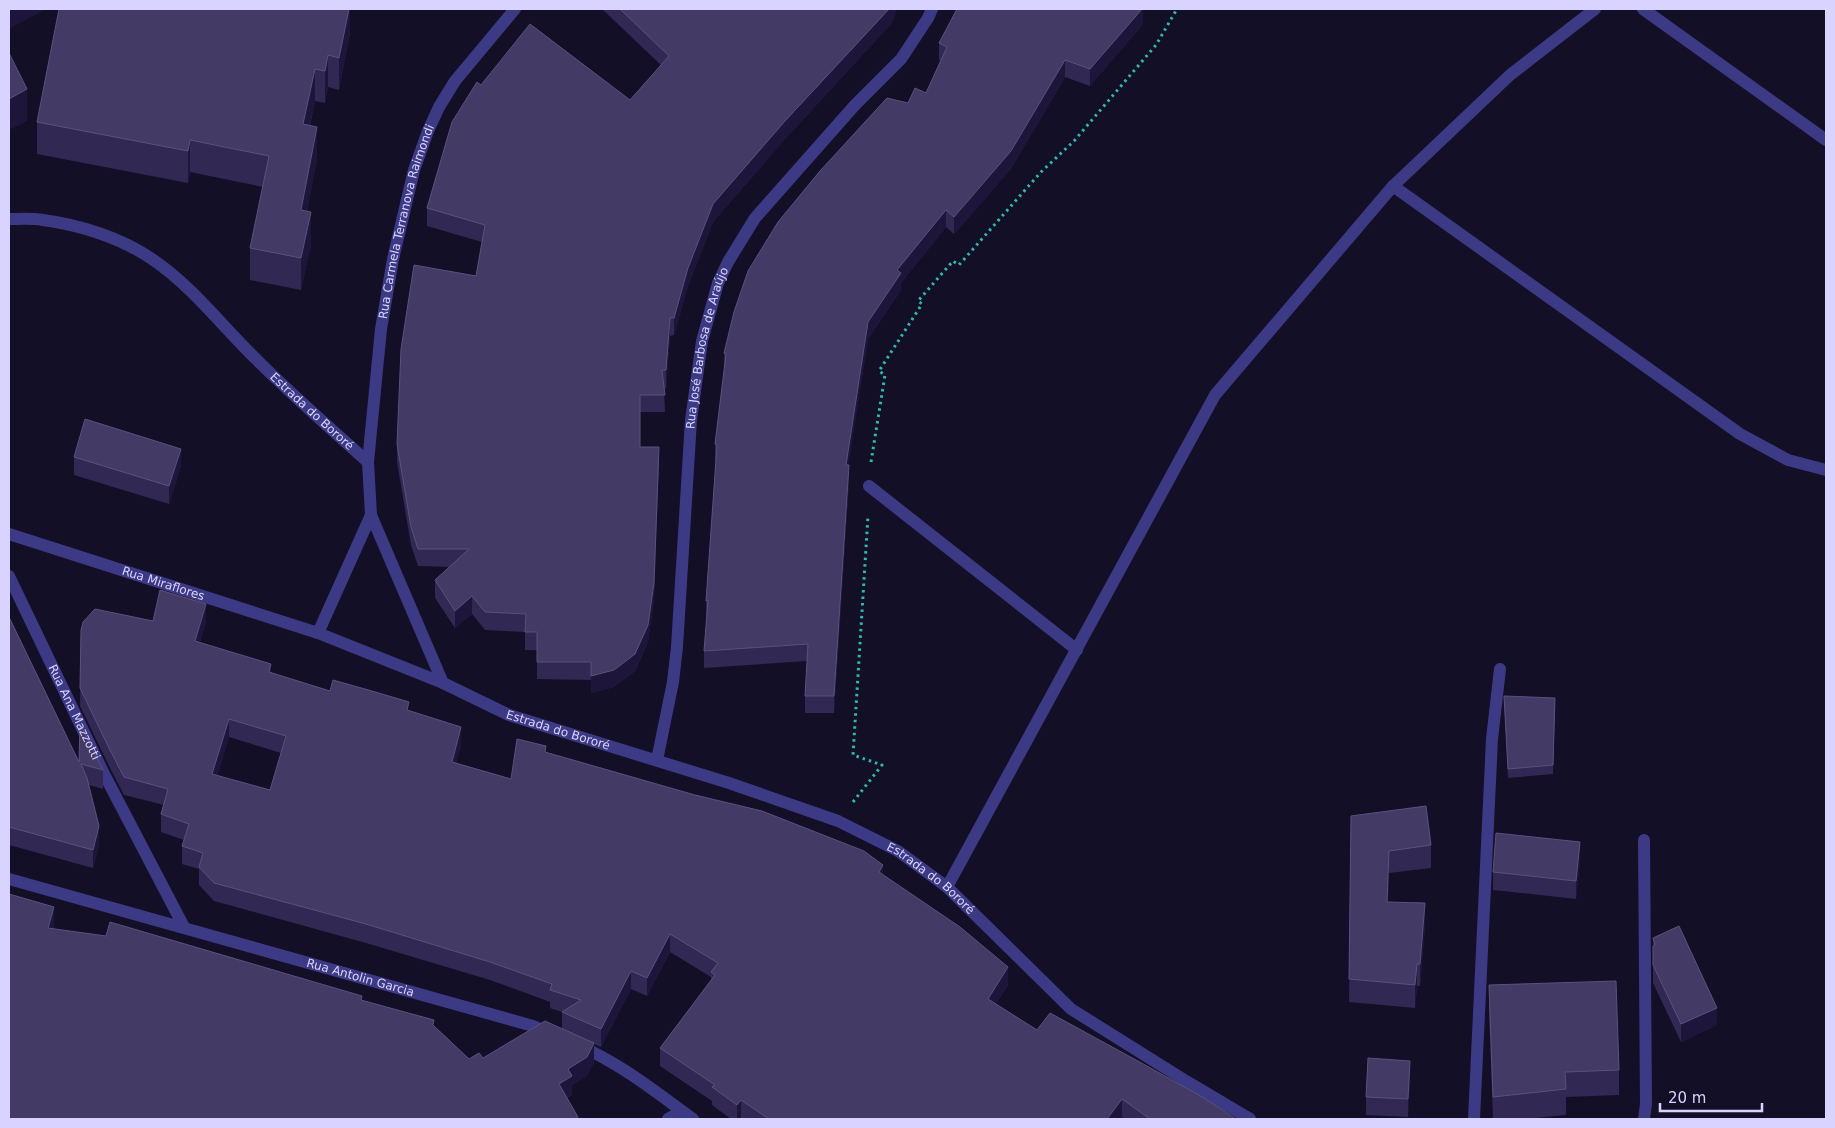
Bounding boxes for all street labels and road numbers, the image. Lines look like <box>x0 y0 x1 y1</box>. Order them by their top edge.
street label: Rua Carmela Terranova Raimondi <box>376 122 437 320</box>
street label: Rua José Barbosa de Araújo <box>683 265 731 429</box>
street label: Estrada do Bororé <box>267 370 357 453</box>
street label: Rua Miraflores <box>120 564 206 603</box>
street label: Rua Ana Mazzotti <box>45 662 103 762</box>
street label: Estrada do Bororé <box>504 707 612 753</box>
street label: Estrada do Bororé <box>885 840 977 917</box>
street label: Rua Antolin Garcia <box>305 956 416 999</box>

